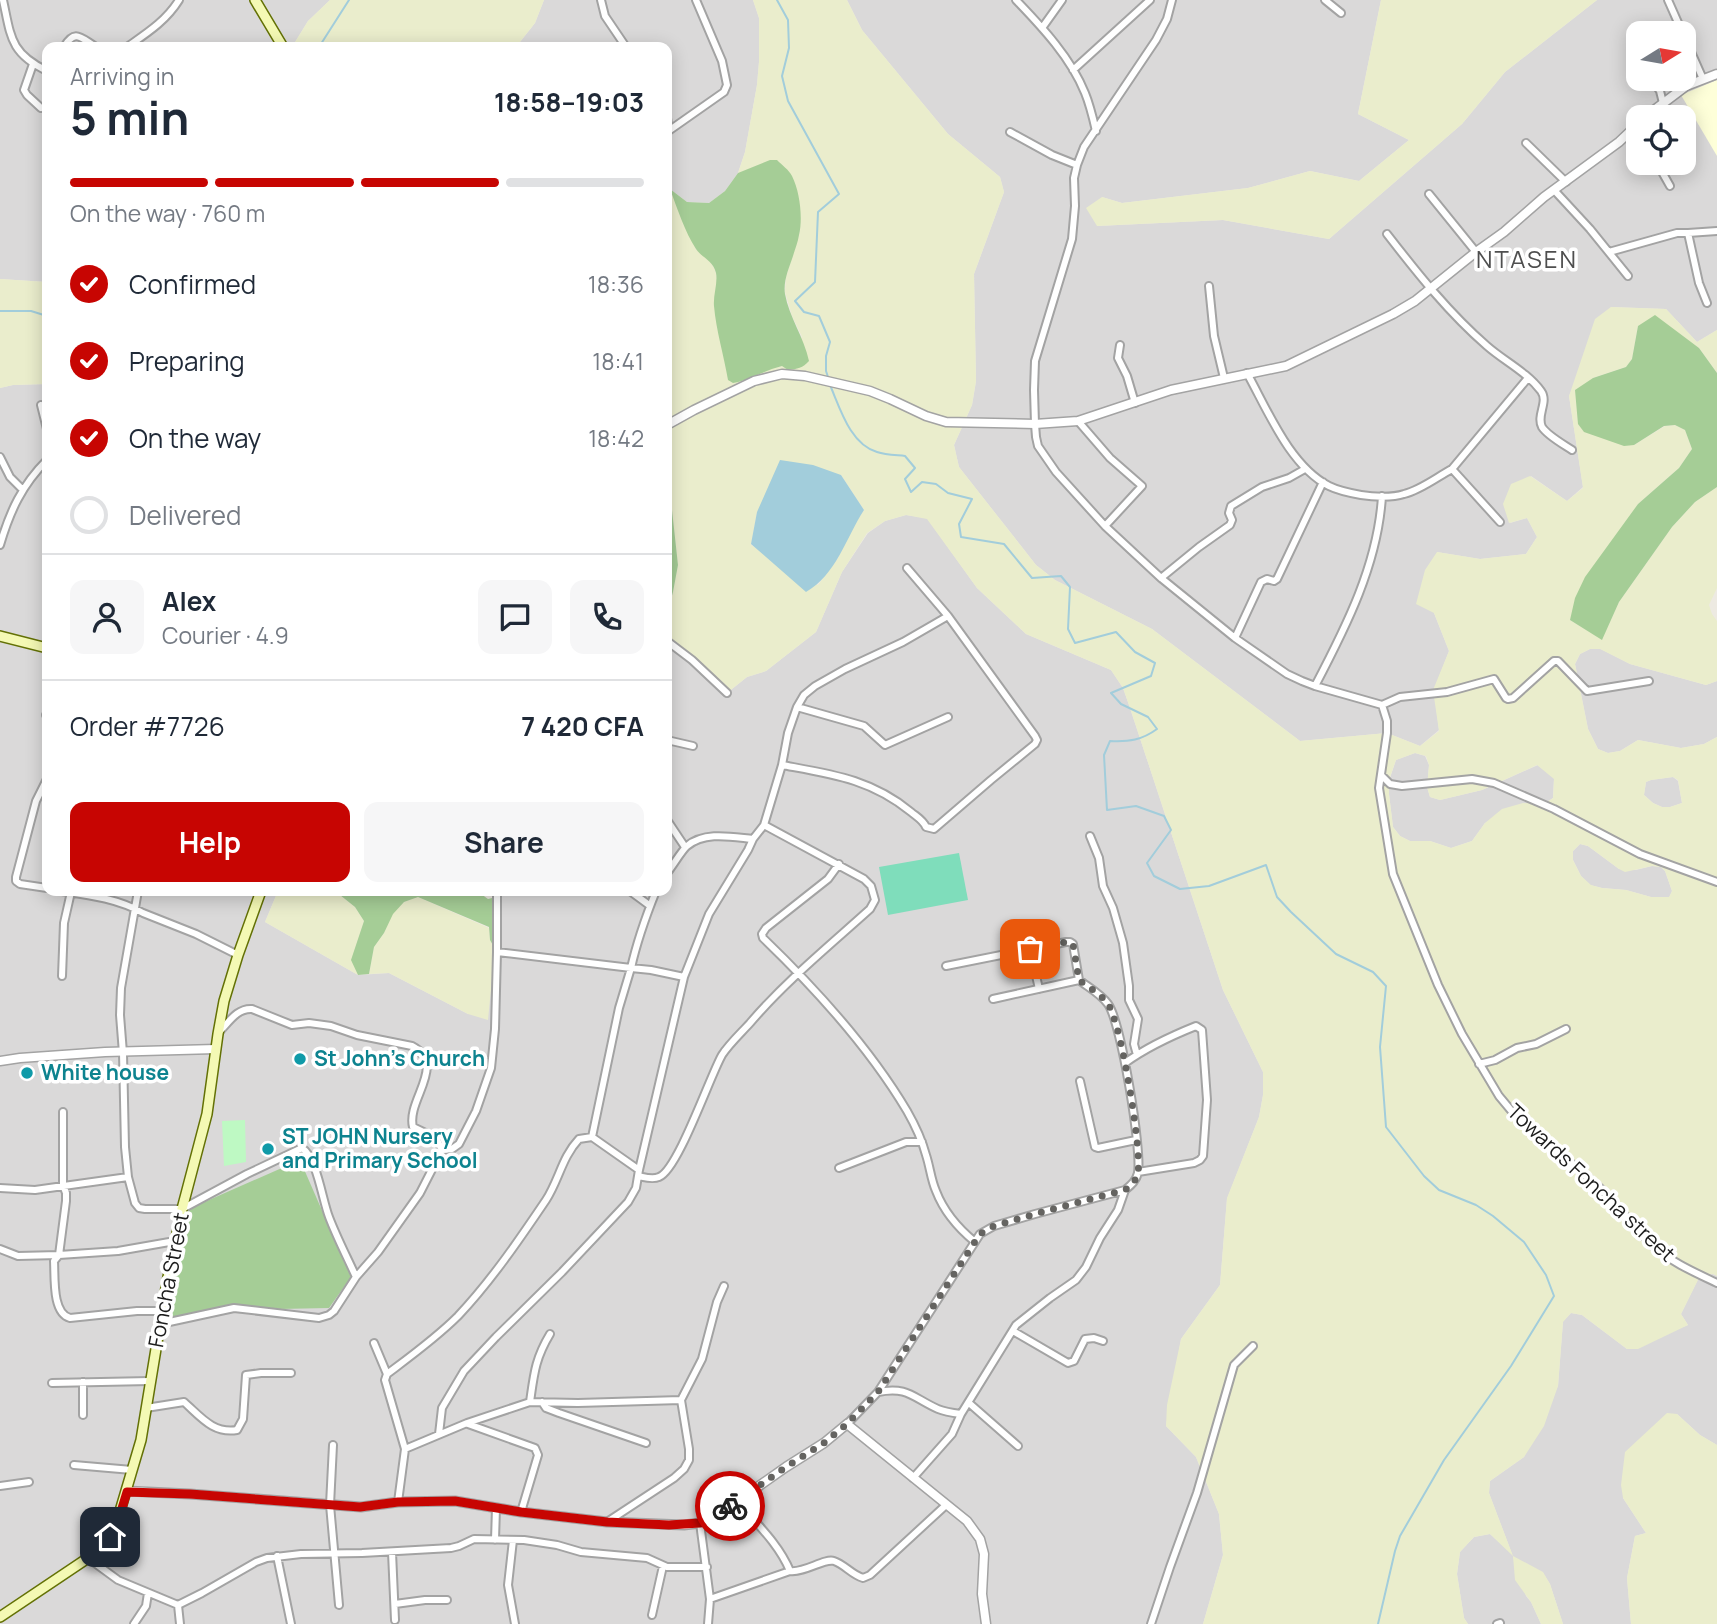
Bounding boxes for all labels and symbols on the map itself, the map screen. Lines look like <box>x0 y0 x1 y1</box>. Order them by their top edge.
north arrow <box>1626 21 1696 91</box>
district label: NTASEN <box>1476 242 1578 275</box>
pin <box>1000 919 1060 979</box>
place label: St John's Church <box>314 1044 485 1072</box>
marker: St John's Church <box>292 1051 308 1067</box>
place label: White house <box>41 1058 169 1086</box>
marker: White house <box>19 1065 35 1081</box>
street label: Towards Foncha street <box>1502 1097 1682 1267</box>
place label: ST JOHN Nursery and Primary School <box>282 1122 478 1174</box>
marker: ST JOHN Nursery and Primary School <box>260 1141 276 1157</box>
street label: Foncha Street <box>141 1210 195 1350</box>
courier <box>695 1471 765 1541</box>
pin <box>80 1507 140 1567</box>

